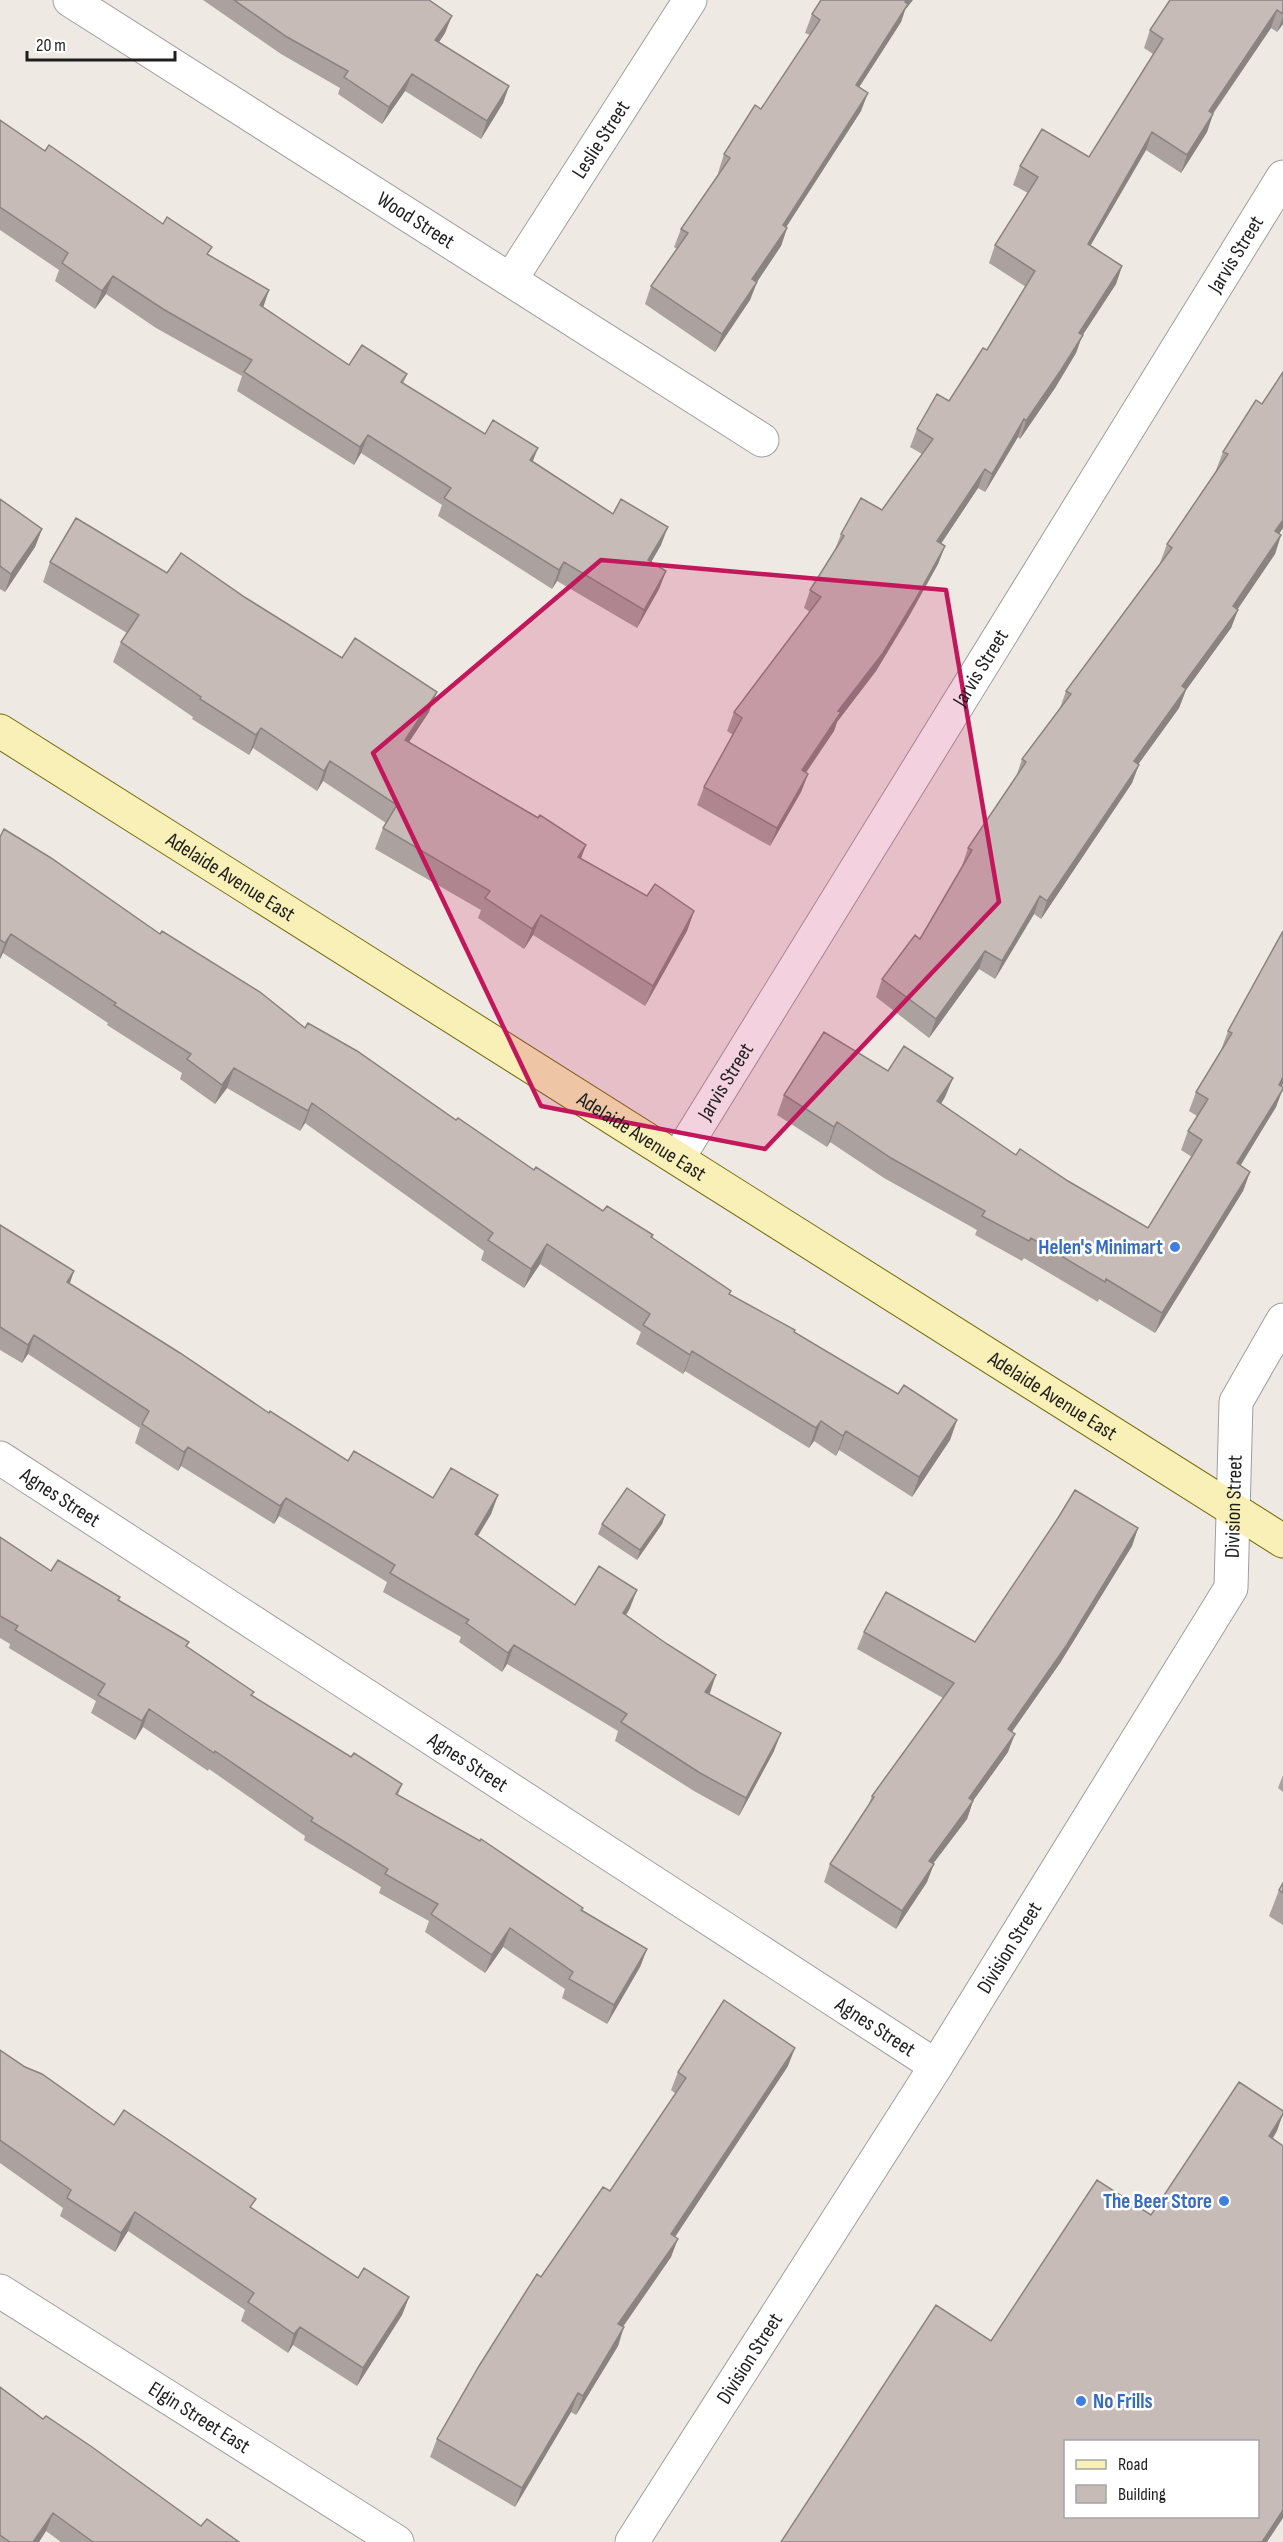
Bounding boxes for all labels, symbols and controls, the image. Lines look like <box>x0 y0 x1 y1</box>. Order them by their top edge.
scale bar <box>27 24 176 62</box>
text: 20 m <box>36 35 66 56</box>
street label: Leslie Street <box>567 96 635 183</box>
street label: Wood Street <box>372 186 459 254</box>
street label: Jarvis Street <box>1202 211 1269 298</box>
street label: Jarvis Street <box>947 625 1014 712</box>
street label: Adelaide Avenue East <box>161 827 300 927</box>
street label: Jarvis Street <box>692 1039 759 1126</box>
street label: Adelaide Avenue East <box>572 1086 711 1187</box>
place label: Helen's Minimart <box>1038 1235 1163 1260</box>
marker: Helen's Minimart <box>1168 1240 1182 1254</box>
street label: Adelaide Avenue East <box>983 1346 1122 1446</box>
street label: Division Street <box>1220 1455 1248 1558</box>
street label: Agnes Street <box>15 1462 105 1533</box>
street label: Agnes Street <box>422 1727 512 1797</box>
street label: Division Street <box>972 1897 1047 1998</box>
street label: Agnes Street <box>830 1991 920 2062</box>
place label: The Beer Store <box>1103 2189 1212 2214</box>
marker: The Beer Store <box>1217 2194 1231 2208</box>
street label: Division Street <box>711 2308 788 2409</box>
street label: Elgin Street East <box>144 2376 255 2459</box>
place label: No Frills <box>1093 2389 1153 2414</box>
marker: No Frills <box>1074 2394 1088 2408</box>
legend <box>1064 2440 1259 2518</box>
text: Road <box>1118 2454 1148 2475</box>
text: Building <box>1118 2484 1166 2505</box>

